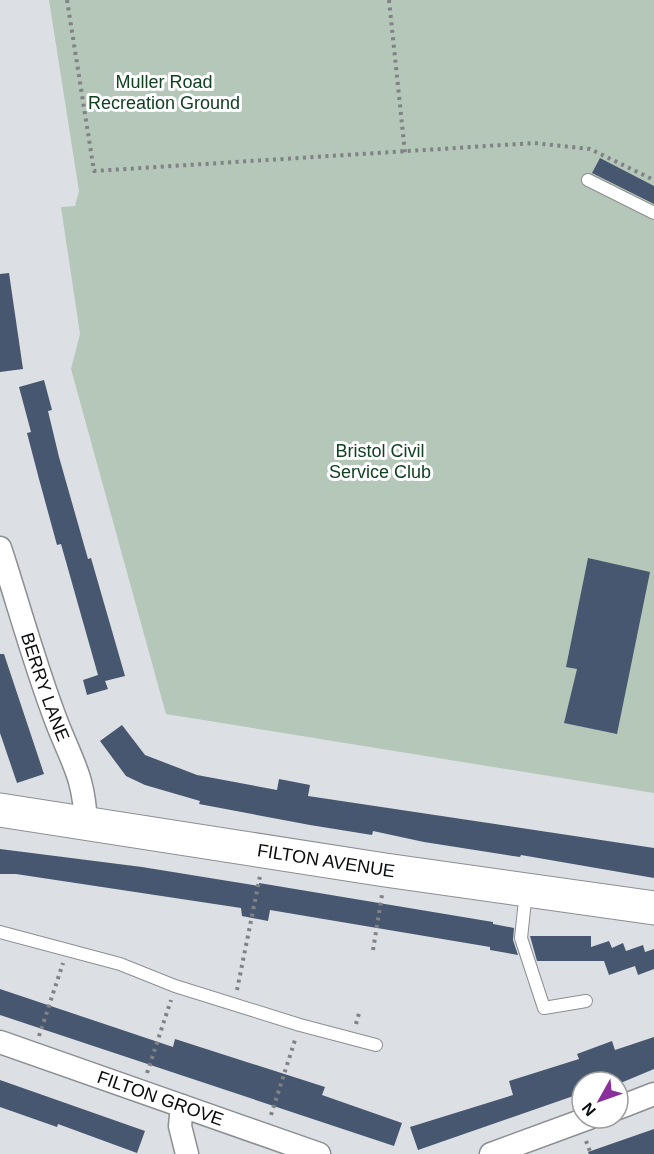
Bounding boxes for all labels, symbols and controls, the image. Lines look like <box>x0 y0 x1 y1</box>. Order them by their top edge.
park label: Muller Road Recreation Ground <box>88 72 240 113</box>
park label: Bristol Civil Service Club <box>329 441 431 482</box>
street label: BERRY LANE <box>17 630 73 744</box>
street label: FILTON AVENUE <box>256 840 396 881</box>
street label: FILTON GROVE <box>95 1067 226 1130</box>
north arrow <box>570 1070 630 1130</box>
text: N <box>579 1099 599 1119</box>

